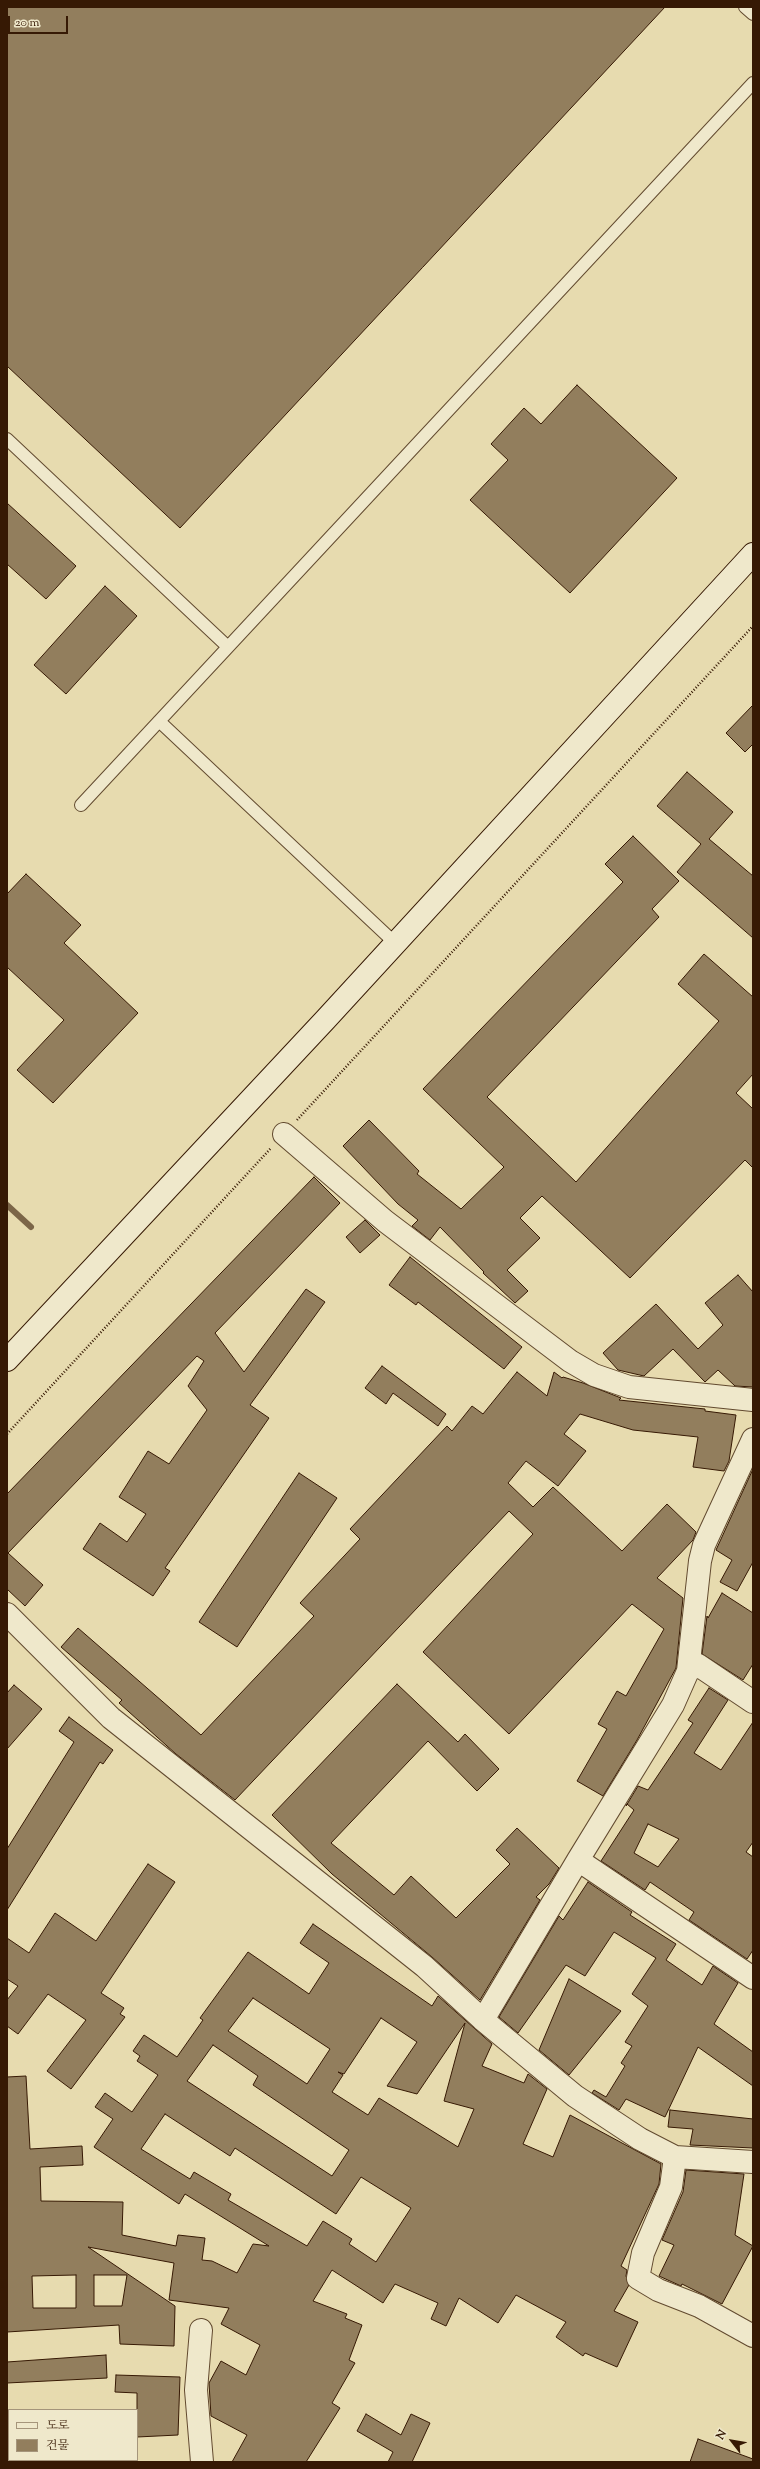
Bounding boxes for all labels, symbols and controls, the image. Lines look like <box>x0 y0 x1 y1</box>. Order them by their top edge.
scale bar <box>10 8 70 34</box>
text: 20 m <box>15 14 39 32</box>
legend <box>8 2409 138 2461</box>
text: 도로 <box>46 2417 69 2435</box>
north arrow <box>712 2421 752 2461</box>
text: N <box>713 2427 731 2443</box>
text: 건물 <box>46 2437 69 2455</box>

